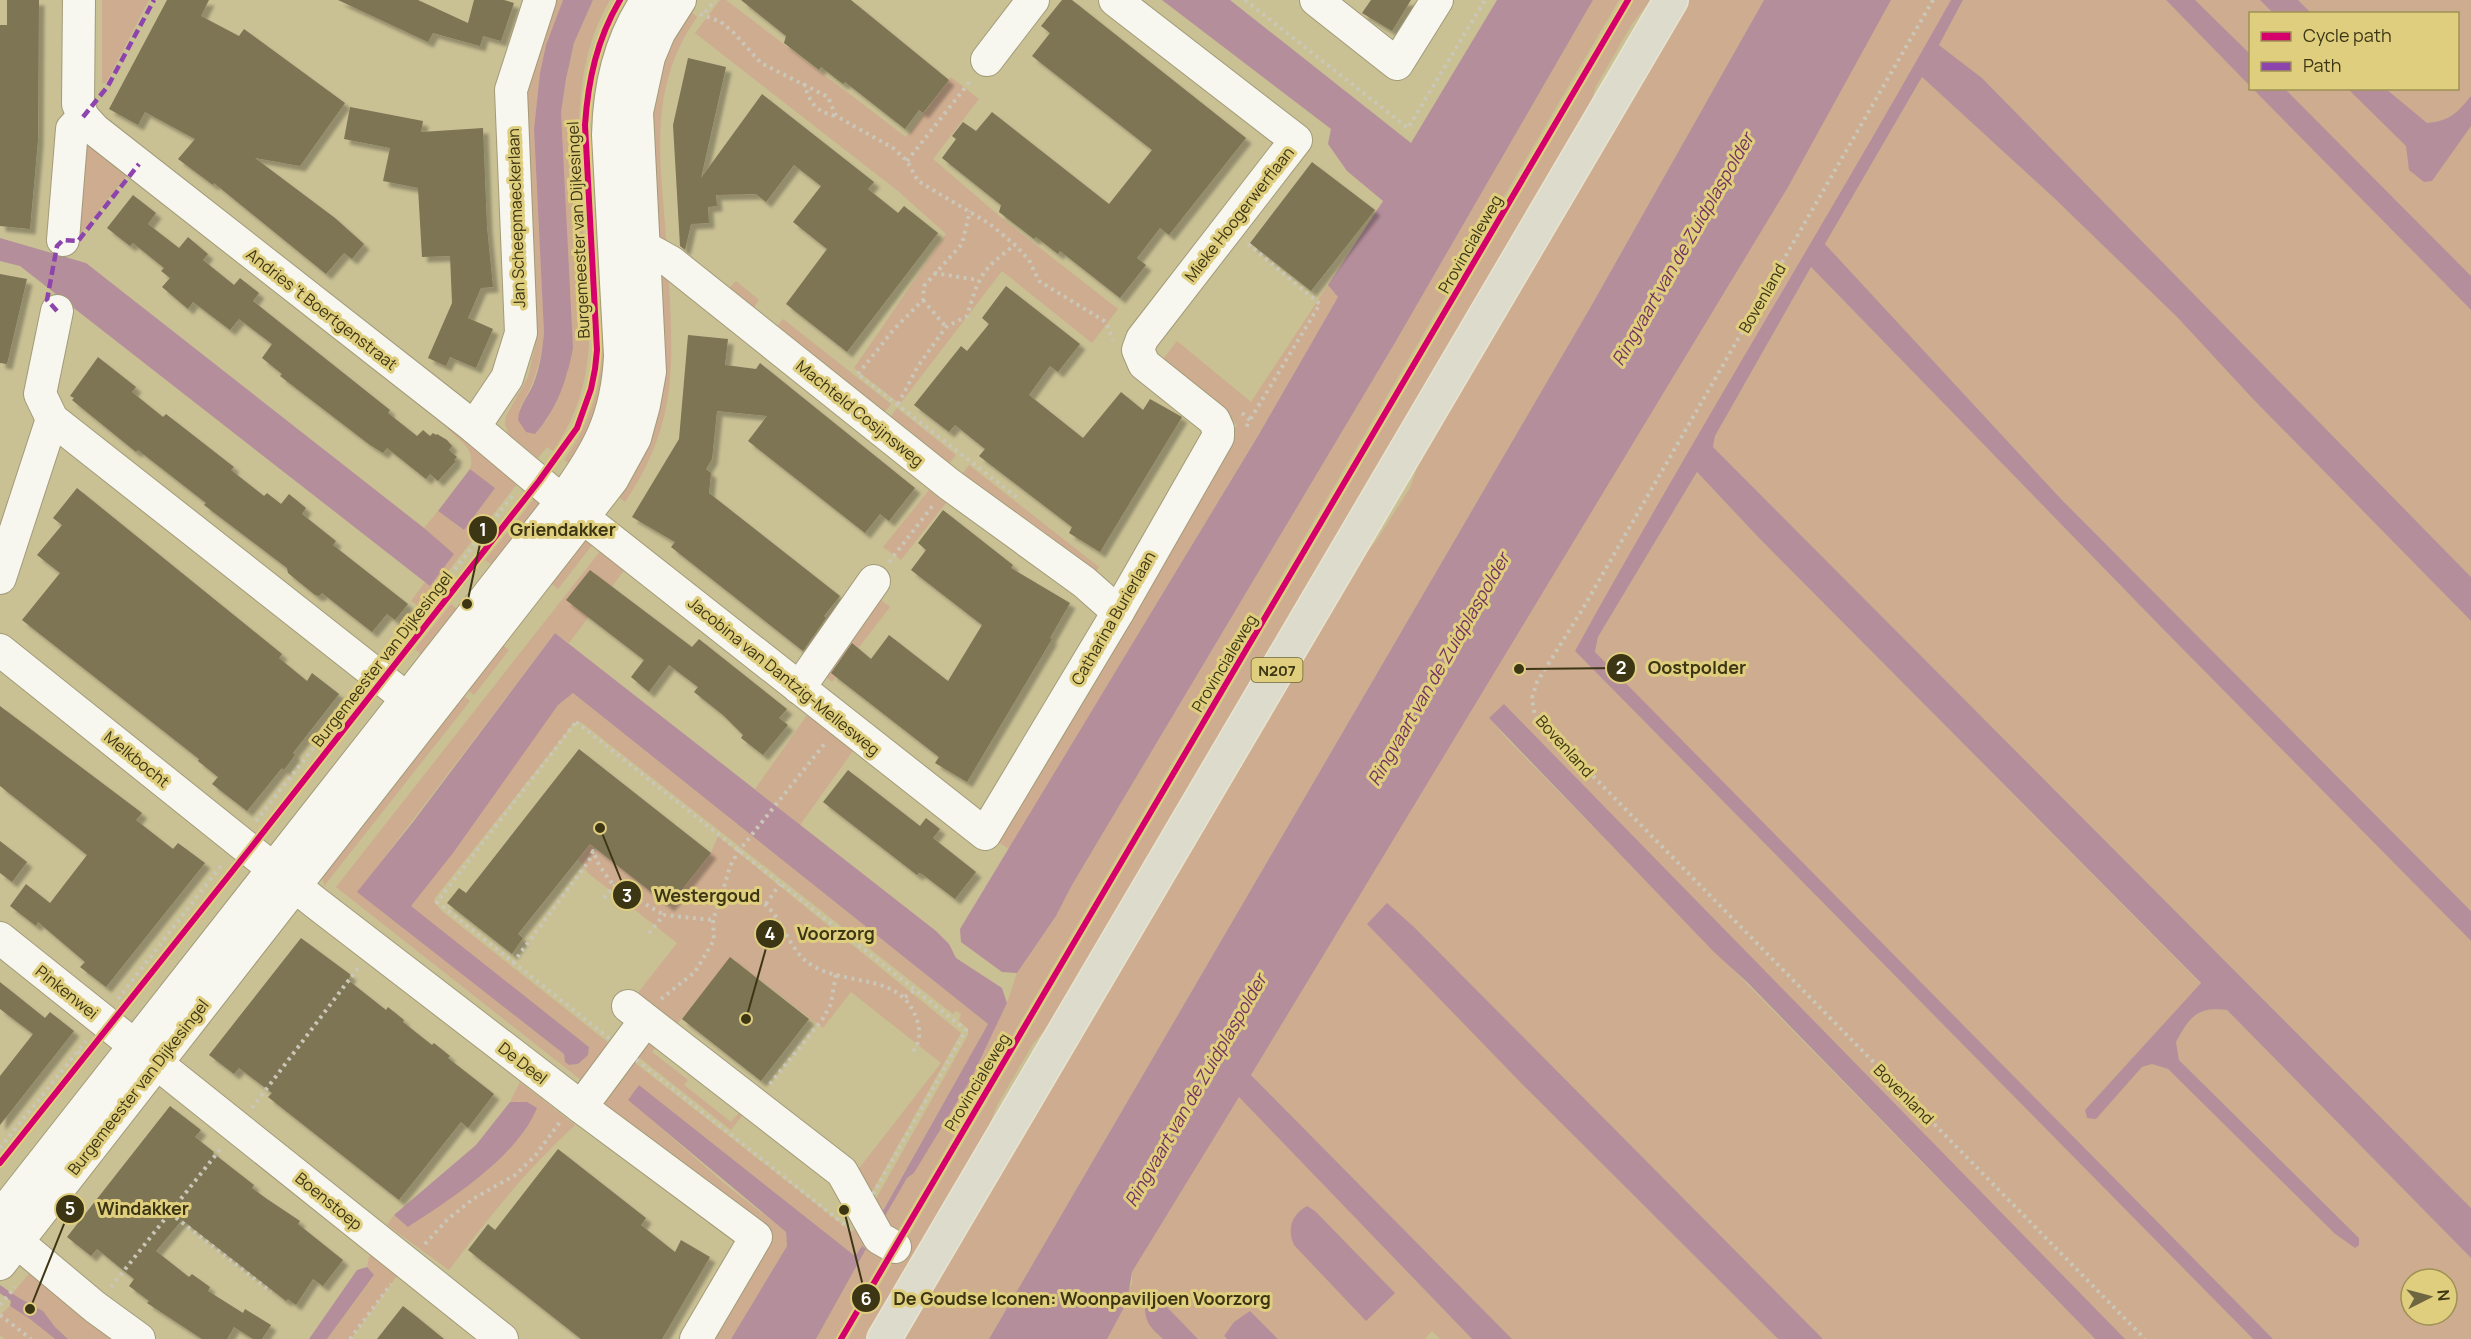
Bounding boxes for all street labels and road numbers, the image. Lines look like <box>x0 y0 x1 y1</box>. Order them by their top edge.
street label: Burgemeester van Dijkesingel <box>561 121 595 339</box>
street label: Jan Scheepmaeckerlaan <box>502 128 530 308</box>
street label: Mieke Hoogerwerflaan <box>1179 142 1299 286</box>
street label: Provincialeweg <box>1433 191 1507 297</box>
street label: Andries 't Boertgenstraat <box>242 243 402 375</box>
street label: Bovenland <box>1733 259 1791 337</box>
street label: Machteld Cosijnsweg <box>792 355 928 471</box>
street label: Catharina Burierlaan <box>1066 547 1160 689</box>
street label: Burgemeester van Dijkesingel <box>306 567 458 751</box>
street label: Jacobina van Dantzig-Mellesweg <box>683 592 885 760</box>
street label: Provincialeweg <box>1186 610 1262 716</box>
road number: N207 <box>1252 658 1302 682</box>
street label: Bovenland <box>1531 710 1599 782</box>
street label: Melkbocht <box>100 726 174 792</box>
street label: Pinkenwei <box>31 960 103 1024</box>
street label: Burgemeester van Dijkesingel <box>62 995 214 1179</box>
street label: Provincialeweg <box>939 1029 1015 1135</box>
street label: De Deel <box>494 1037 552 1089</box>
street label: Bovenland <box>1869 1059 1939 1129</box>
street label: Boenstoep <box>291 1167 367 1235</box>

